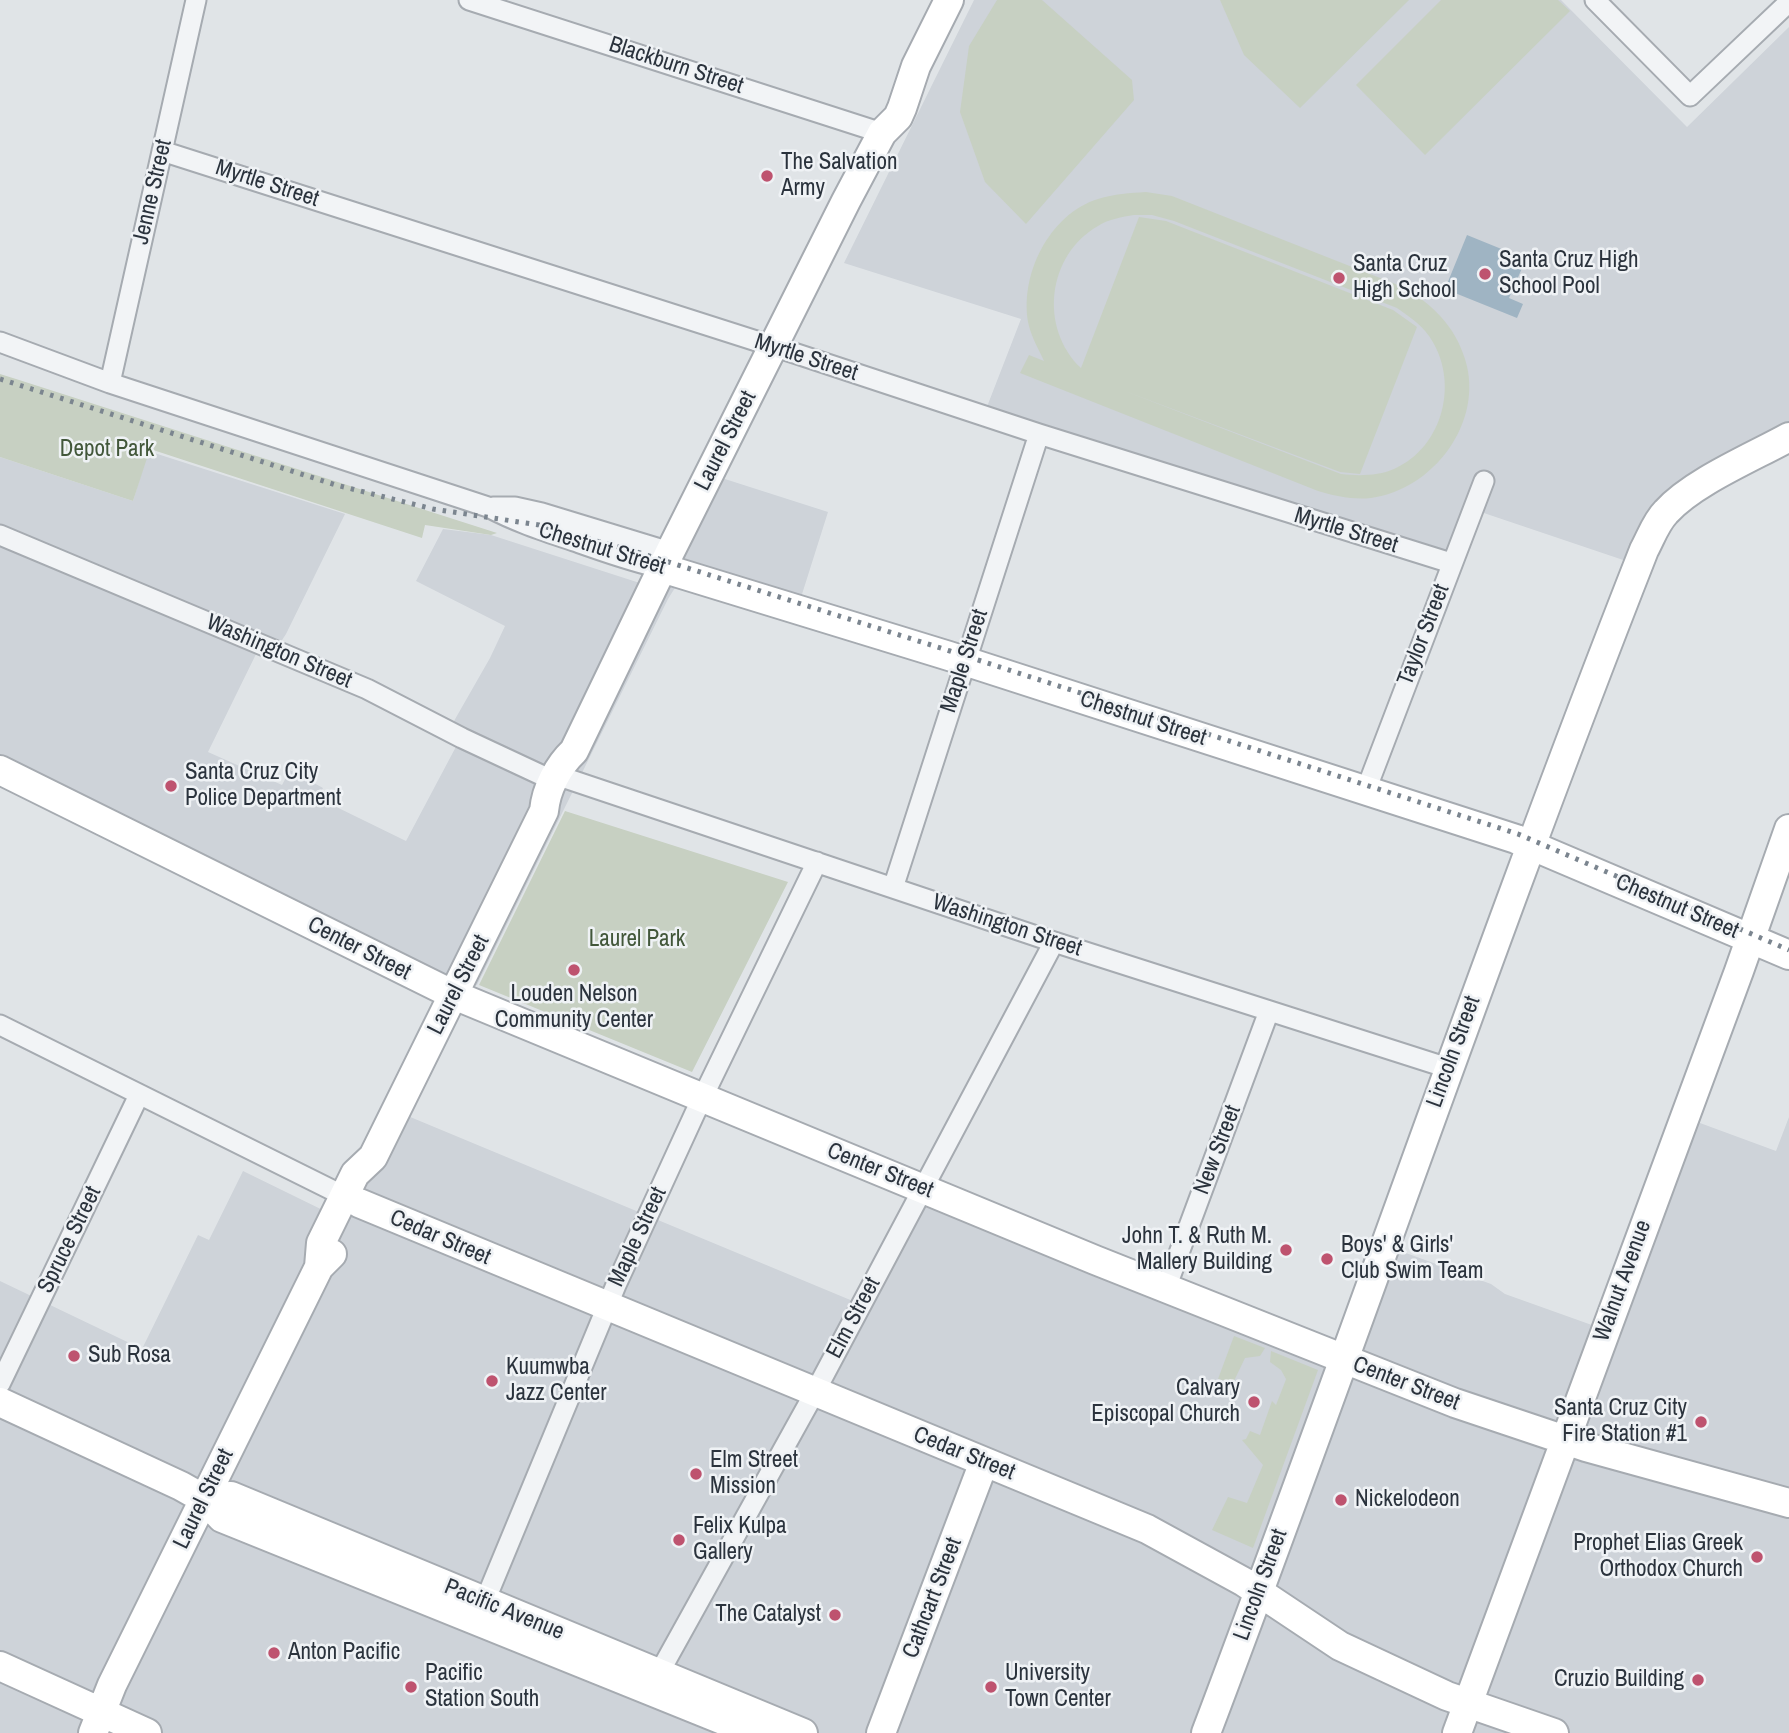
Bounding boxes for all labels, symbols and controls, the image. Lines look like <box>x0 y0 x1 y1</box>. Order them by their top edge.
street label: Blackburn Street <box>605 31 747 101</box>
street label: Jenne Street <box>128 137 178 247</box>
place label: The Salvation Army <box>781 149 897 203</box>
street label: Myrtle Street <box>212 154 322 214</box>
marker: The Salvation Army <box>759 168 775 184</box>
place label: Santa Cruz High School Pool <box>1499 247 1638 301</box>
place label: Santa Cruz High School <box>1353 251 1456 305</box>
marker: Santa Cruz High School Pool <box>1477 266 1493 282</box>
marker: Santa Cruz High School <box>1331 270 1347 286</box>
street label: Myrtle Street <box>751 328 861 388</box>
street label: Laurel Street <box>689 387 763 495</box>
park label: Depot Park <box>60 436 154 464</box>
street label: Myrtle Street <box>1291 502 1401 560</box>
street label: Chestnut Street <box>535 517 669 581</box>
street label: Taylor Street <box>1392 580 1456 690</box>
street label: Maple Street <box>935 606 995 716</box>
street label: Washington Street <box>202 609 356 695</box>
street label: Chestnut Street <box>1076 686 1210 752</box>
place label: Santa Cruz City Police Department <box>185 759 341 813</box>
marker: Santa Cruz City Police Department <box>163 778 179 794</box>
street label: Chestnut Street <box>1611 869 1743 945</box>
street label: Washington Street <box>929 889 1085 963</box>
street label: Center Street <box>303 911 415 987</box>
park label: Laurel Park <box>589 926 685 954</box>
street label: Laurel Street <box>422 931 496 1039</box>
marker: Louden Nelson Community Center <box>566 962 582 978</box>
place label: Louden Nelson Community Center <box>495 981 653 1035</box>
street label: Lincoln Street <box>1421 993 1487 1111</box>
street label: New Street <box>1188 1102 1248 1198</box>
street label: Center Street <box>823 1137 937 1205</box>
street label: Spruce Street <box>32 1182 108 1298</box>
street label: Maple Street <box>603 1183 673 1291</box>
street label: Cedar Street <box>385 1204 495 1272</box>
street label: Walnut Avenue <box>1588 1217 1658 1345</box>
place label: John T. & Ruth M. Mallery Building <box>1122 1223 1272 1277</box>
place label: Boys' & Girls' Club Swim Team <box>1341 1232 1484 1286</box>
marker: John T. & Ruth M. Mallery Building <box>1278 1242 1294 1258</box>
marker: Boys' & Girls' Club Swim Team <box>1319 1251 1335 1267</box>
street label: Elm Street <box>821 1273 887 1363</box>
place label: Sub Rosa <box>88 1342 171 1370</box>
marker: Sub Rosa <box>66 1348 82 1364</box>
street label: Center Street <box>1349 1351 1463 1417</box>
place label: Kuumwba Jazz Center <box>506 1354 607 1408</box>
marker: Kuumwba Jazz Center <box>484 1373 500 1389</box>
place label: Calvary Episcopal Church <box>1091 1375 1240 1429</box>
marker: Calvary Episcopal Church <box>1246 1394 1262 1410</box>
place label: Santa Cruz City Fire Station #1 <box>1554 1395 1687 1449</box>
marker: Santa Cruz City Fire Station #1 <box>1693 1414 1709 1430</box>
street label: Cedar Street <box>909 1421 1019 1487</box>
street label: Laurel Street <box>168 1444 240 1554</box>
place label: Elm Street Mission <box>710 1447 798 1501</box>
marker: Elm Street Mission <box>688 1466 704 1482</box>
place label: Nickelodeon <box>1355 1486 1460 1514</box>
marker: Nickelodeon <box>1333 1492 1349 1508</box>
place label: Felix Kulpa Gallery <box>693 1513 786 1567</box>
street label: Lincoln Street <box>1228 1526 1294 1644</box>
place label: Prophet Elias Greek Orthodox Church <box>1573 1530 1743 1584</box>
marker: Felix Kulpa Gallery <box>671 1532 687 1548</box>
street label: Cathcart Street <box>897 1534 969 1662</box>
marker: Prophet Elias Greek Orthodox Church <box>1749 1549 1765 1565</box>
street label: Pacific Avenue <box>440 1574 568 1646</box>
place label: The Catalyst <box>715 1601 821 1629</box>
marker: The Catalyst <box>827 1607 843 1623</box>
place label: Anton Pacific <box>288 1639 400 1667</box>
marker: Anton Pacific <box>266 1645 282 1661</box>
place label: Pacific Station South <box>425 1660 539 1714</box>
place label: University Town Center <box>1005 1660 1111 1714</box>
place label: Cruzio Building <box>1554 1666 1684 1694</box>
marker: Cruzio Building <box>1690 1672 1706 1688</box>
marker: Pacific Station South <box>403 1679 419 1695</box>
marker: University Town Center <box>983 1679 999 1695</box>

